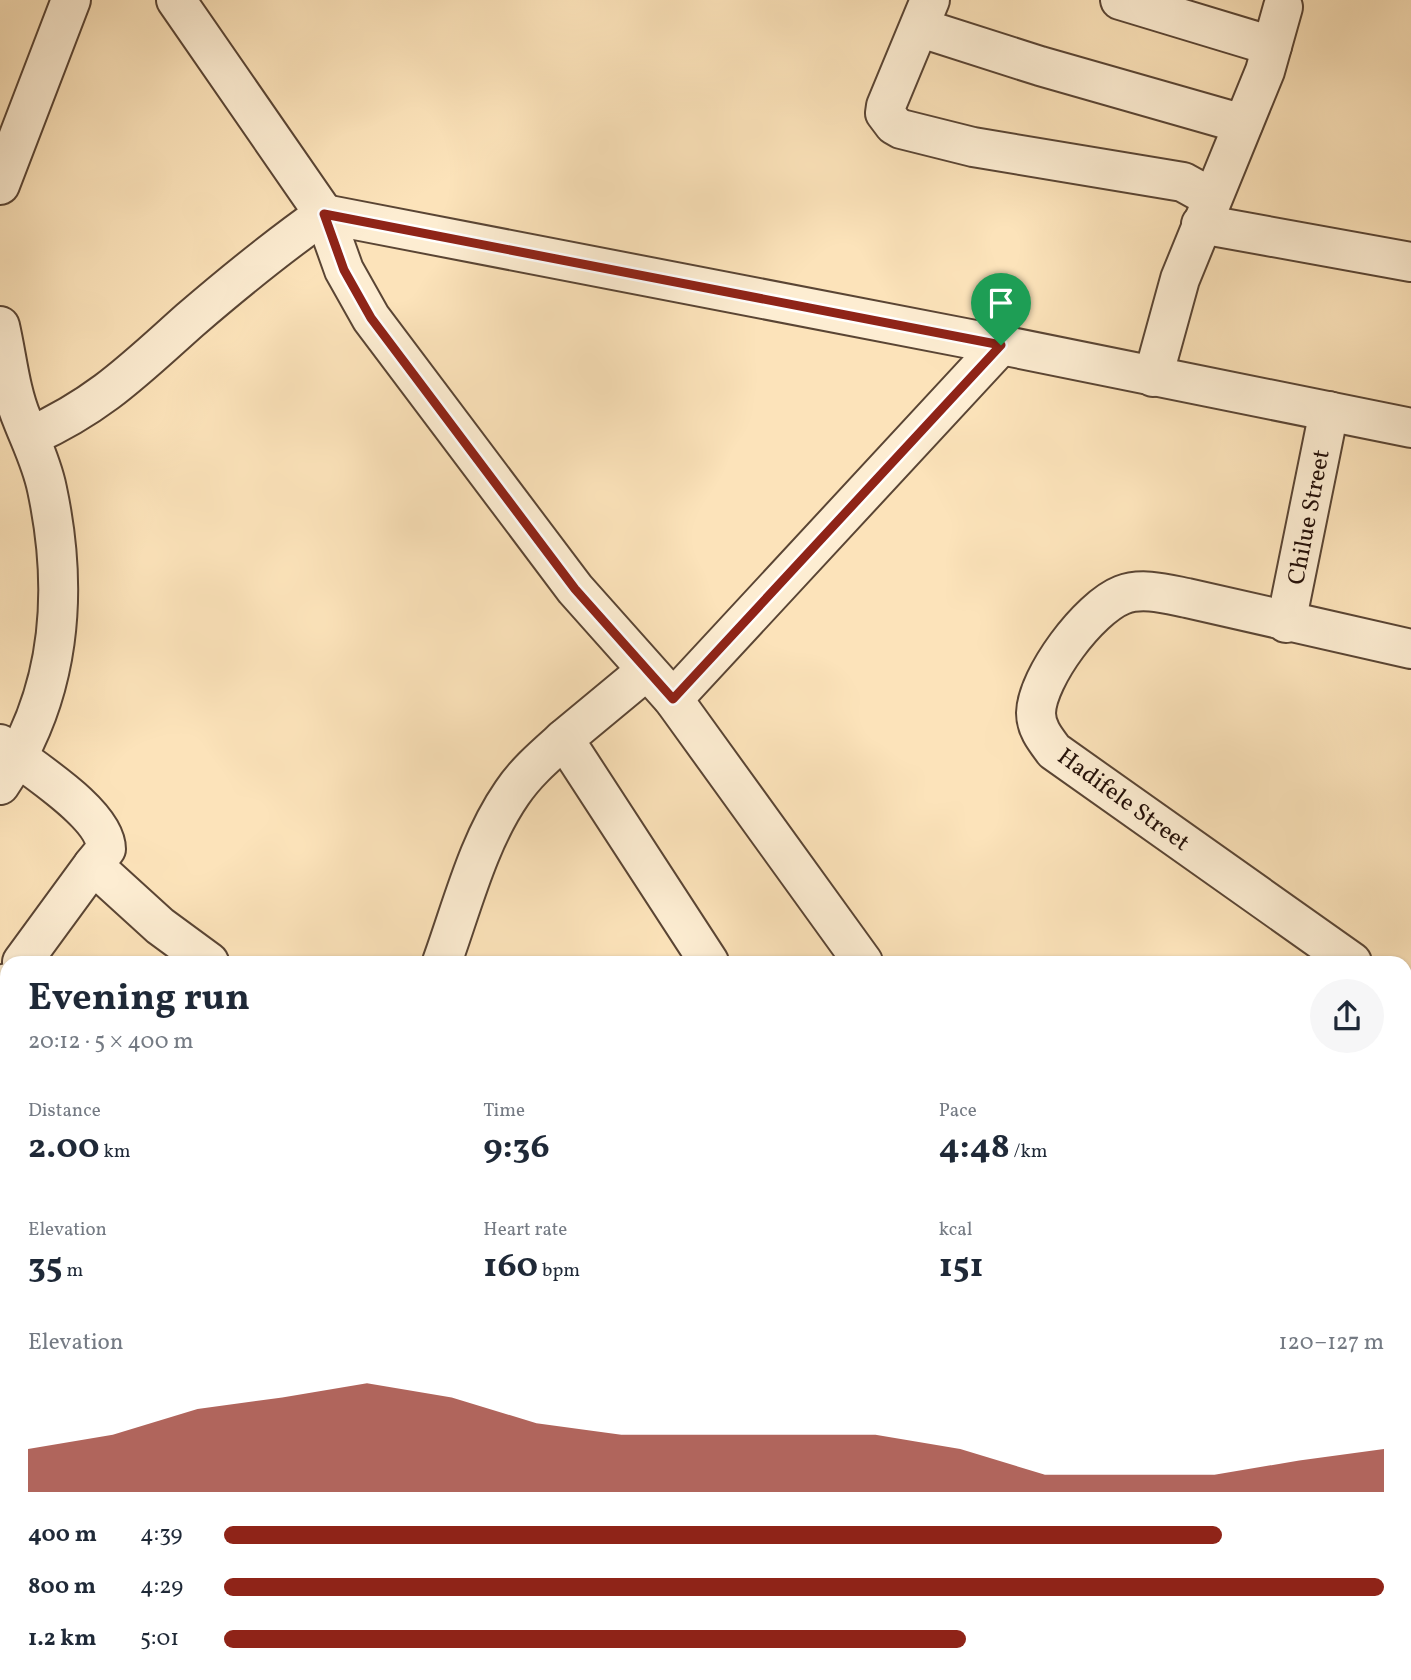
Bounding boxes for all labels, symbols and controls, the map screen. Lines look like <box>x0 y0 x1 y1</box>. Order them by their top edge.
pin <box>971 273 1031 345</box>
icon: arrive <box>982 284 1020 322</box>
street label: Chilue Street <box>1280 447 1340 588</box>
street label: Hadifele Street <box>1049 741 1196 860</box>
text: Evening run <box>28 973 250 1026</box>
button: share <box>1310 979 1384 1053</box>
text: 20:12 · 5 × 400 m <box>28 1026 194 1058</box>
text: Distance <box>28 1098 101 1124</box>
text: Time <box>483 1098 525 1124</box>
text: Pace <box>939 1098 977 1124</box>
text: 2.00 <box>28 1124 100 1172</box>
text: 9:36 <box>483 1124 550 1172</box>
text: 4:48 <box>939 1124 1010 1172</box>
text: km <box>100 1139 131 1165</box>
text: /km <box>1010 1139 1048 1165</box>
text: Elevation <box>28 1217 107 1243</box>
text: Heart rate <box>483 1217 567 1243</box>
text: kcal <box>939 1217 972 1243</box>
text: 35 <box>28 1243 63 1291</box>
text: 160 <box>483 1243 538 1291</box>
text: 151 <box>939 1243 984 1291</box>
text: m <box>63 1258 83 1284</box>
text: bpm <box>538 1258 580 1284</box>
text: Elevation <box>28 1327 124 1359</box>
text: 120–127 m <box>1279 1327 1384 1359</box>
text: 400 m <box>28 1519 97 1551</box>
text: 4:39 <box>140 1519 182 1551</box>
text: 800 m <box>28 1571 96 1603</box>
text: 4:29 <box>140 1571 183 1603</box>
text: 1.2 km <box>28 1623 97 1655</box>
text: 5:01 <box>140 1623 179 1655</box>

